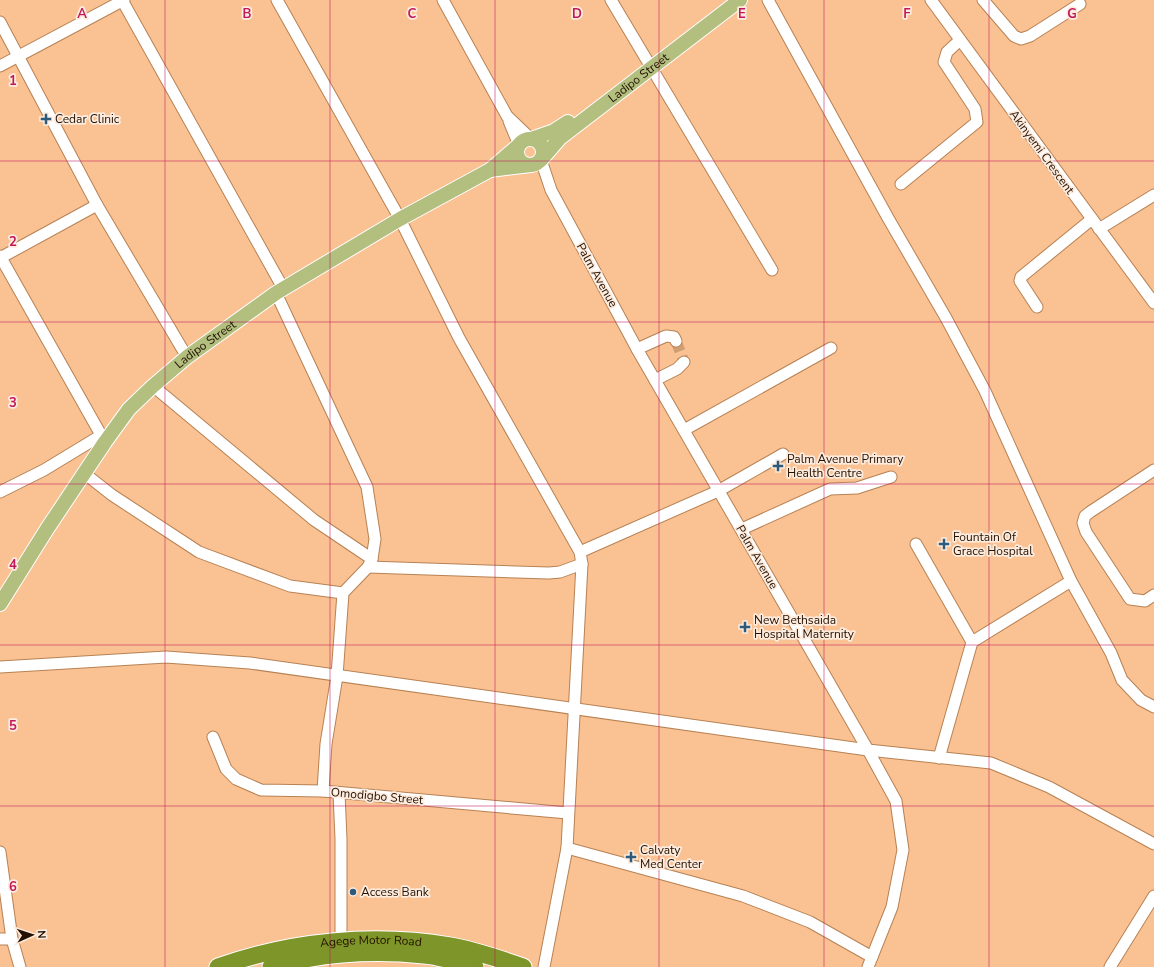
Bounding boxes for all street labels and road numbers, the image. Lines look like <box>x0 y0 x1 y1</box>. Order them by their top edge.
street label: Ladipo Street <box>605 49 673 106</box>
street label: Akinyemi Crescent <box>1006 107 1078 198</box>
street label: Palm Avenue <box>573 240 621 310</box>
street label: Ladipo Street <box>171 316 240 372</box>
street label: Palm Avenue <box>732 522 782 592</box>
street label: Omodigbo Street <box>330 784 425 808</box>
street label: Agege Motor Road <box>319 932 422 951</box>

